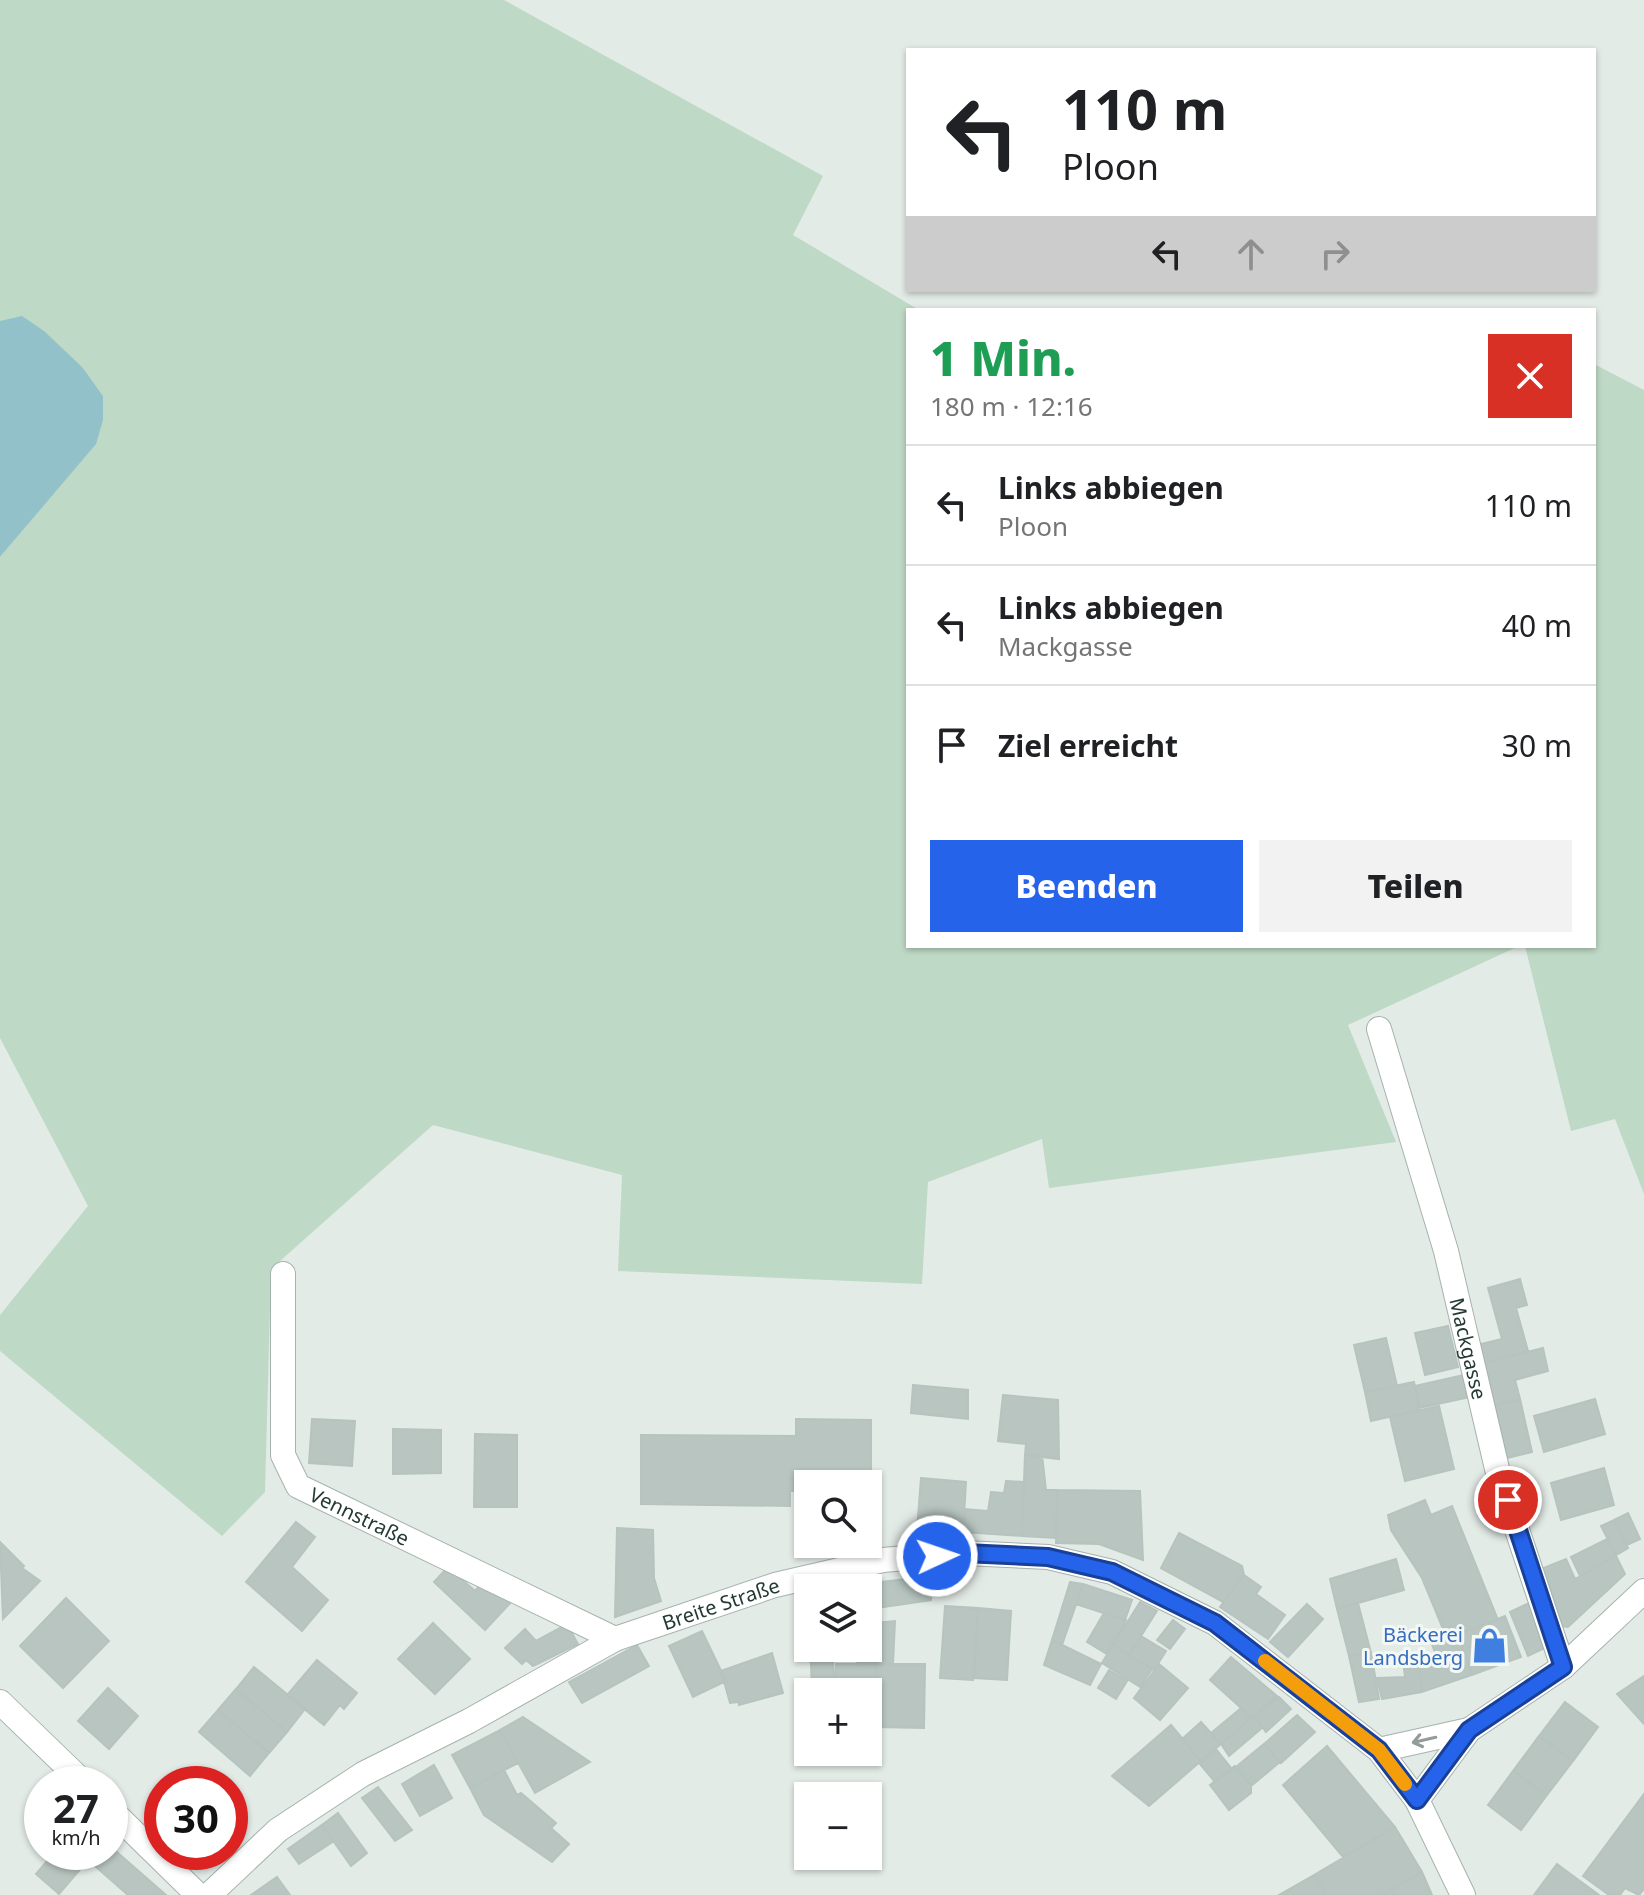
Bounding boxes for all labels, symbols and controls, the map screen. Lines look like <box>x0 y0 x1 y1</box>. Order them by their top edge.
text: 110 m <box>1062 70 1227 146</box>
icon: left <box>930 80 1034 184</box>
text: Ploon <box>1062 142 1159 191</box>
icon: left <box>1145 232 1189 276</box>
icon: ahead <box>1229 232 1273 276</box>
icon: right <box>1313 232 1357 276</box>
text: 1 Min. <box>930 325 1076 390</box>
button: close <box>1488 334 1572 418</box>
text: 180 m · 12:16 <box>930 388 1093 424</box>
text: Links abbiegen <box>998 467 1224 508</box>
icon: left <box>930 483 974 527</box>
text: 110 m <box>1485 485 1572 526</box>
text: Ploon <box>998 508 1068 544</box>
text: Links abbiegen <box>998 587 1224 628</box>
icon: left <box>930 603 974 647</box>
text: 40 m <box>1502 605 1572 646</box>
text: Mackgasse <box>998 628 1133 664</box>
icon: arrive <box>930 723 974 767</box>
text: Ziel erreicht <box>998 725 1178 766</box>
text: 30 m <box>1502 725 1572 766</box>
button: Beenden <box>930 840 1243 932</box>
button: Teilen <box>1259 840 1572 932</box>
street label: Mackgasse <box>1444 1295 1494 1402</box>
pin <box>1474 1466 1542 1534</box>
map controls <box>794 1470 882 1870</box>
button: search <box>794 1470 882 1558</box>
icon: arrive <box>1486 1478 1530 1522</box>
street label: Vennstraße <box>305 1480 414 1551</box>
position arrow <box>895 1514 979 1598</box>
street label: Breite Straße <box>658 1571 783 1636</box>
button: layers <box>794 1574 882 1662</box>
place label: Bäckerei Landsberg <box>1363 1621 1463 1671</box>
shop icon: Bäckerei Landsberg <box>1470 1627 1508 1665</box>
button: + <box>794 1678 882 1766</box>
one-way arrow <box>1411 1733 1437 1748</box>
speed limit sign: 30 <box>144 1766 248 1870</box>
text: 27 <box>53 1780 99 1835</box>
button: − <box>794 1782 882 1870</box>
text: km/h <box>51 1824 101 1851</box>

